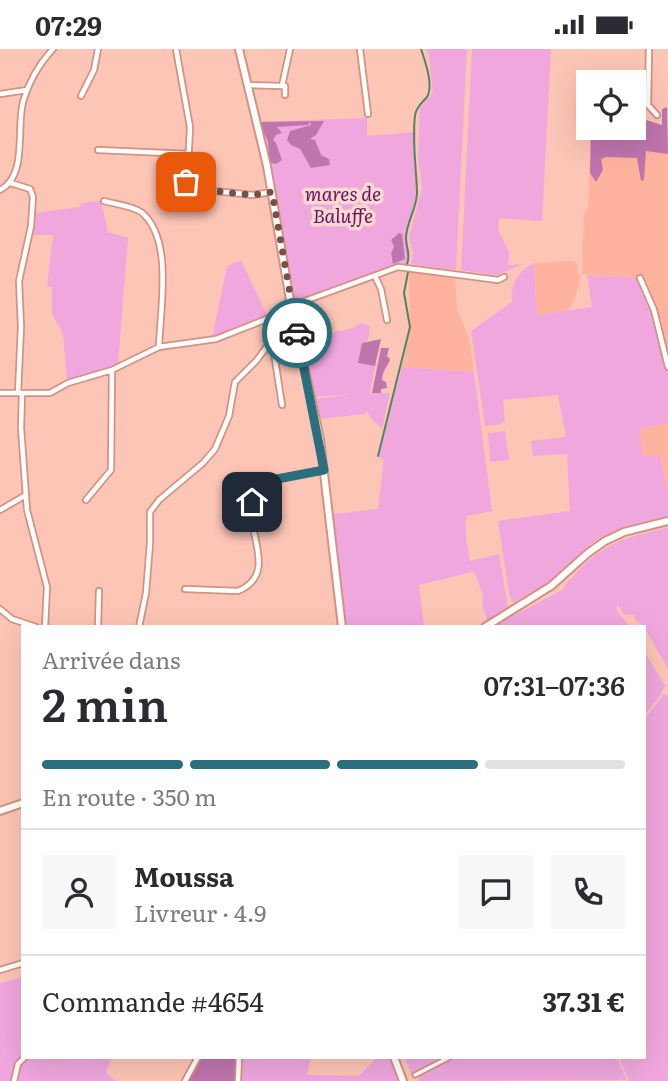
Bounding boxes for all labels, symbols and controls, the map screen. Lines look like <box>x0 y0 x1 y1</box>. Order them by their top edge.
text: 07:29 <box>35 5 102 44</box>
map controls <box>576 70 646 140</box>
button: locate <box>576 70 646 140</box>
pin <box>156 152 216 212</box>
icon: bag <box>167 163 205 201</box>
park label: mares de Baluffe <box>305 179 381 229</box>
courier <box>262 298 332 368</box>
icon: car <box>278 314 316 352</box>
pin <box>222 472 282 532</box>
icon: home <box>233 483 271 521</box>
text: Arrivée dans <box>42 642 180 676</box>
text: 07:31–07:36 <box>484 665 625 704</box>
text: 2 min <box>42 668 168 736</box>
text: En route · 350 m <box>42 779 217 813</box>
button: person <box>42 855 116 929</box>
button: chat <box>459 855 533 929</box>
button: phone <box>551 855 625 929</box>
text: Moussa <box>134 856 234 895</box>
text: Livreur · 4.9 <box>134 895 266 929</box>
text: Commande #4654 <box>42 981 264 1020</box>
text: 37.31 € <box>542 981 625 1020</box>

